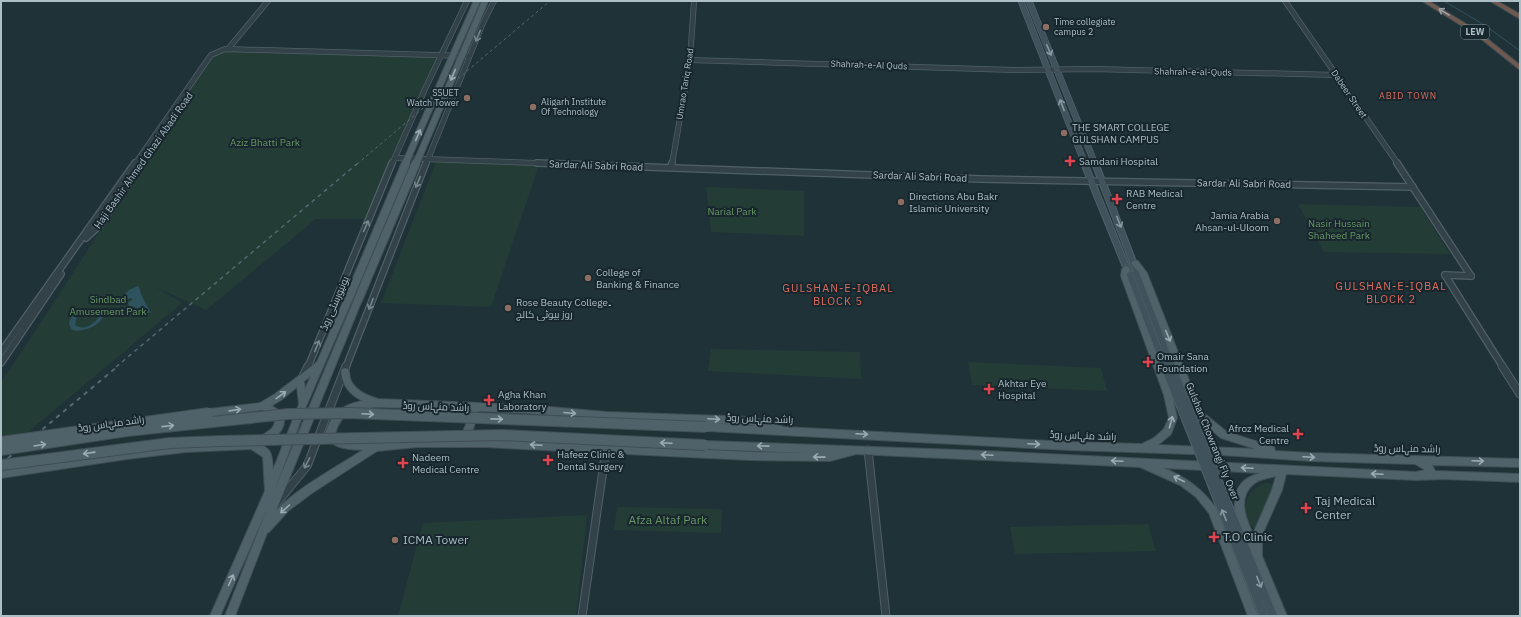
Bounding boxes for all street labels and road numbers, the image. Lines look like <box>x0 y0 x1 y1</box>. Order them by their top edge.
road number: LEW <box>1461 25 1489 39</box>
street label: Umrao Tariq Road <box>673 47 696 120</box>
street label: Shahrah-e-Al Quds <box>830 58 908 71</box>
street label: Shahrah-e-al-Quds <box>1154 65 1232 78</box>
street label: Dabeer Street <box>1329 67 1370 120</box>
street label: Haji Bashir Ahmed Ghazi Abadi Road <box>91 89 196 231</box>
street label: Sardar Ali Sabri Road <box>549 157 643 174</box>
street label: Sardar Ali Sabri Road <box>873 168 967 185</box>
street label: Sardar Ali Sabri Road <box>1197 176 1291 191</box>
street label: یونیورسٹی روڈ <box>317 274 352 332</box>
street label: Gulshan Chowrangi Fly Over <box>1183 380 1242 502</box>
street label: راشد منہاس روڈ <box>402 399 470 414</box>
street label: راشد منہاس روڈ <box>726 411 794 426</box>
street label: راشد منہاس روڈ <box>77 412 145 435</box>
street label: راشد منہاس روڈ <box>1049 428 1117 443</box>
street label: راشد منہاس روڈ <box>1373 441 1440 456</box>

